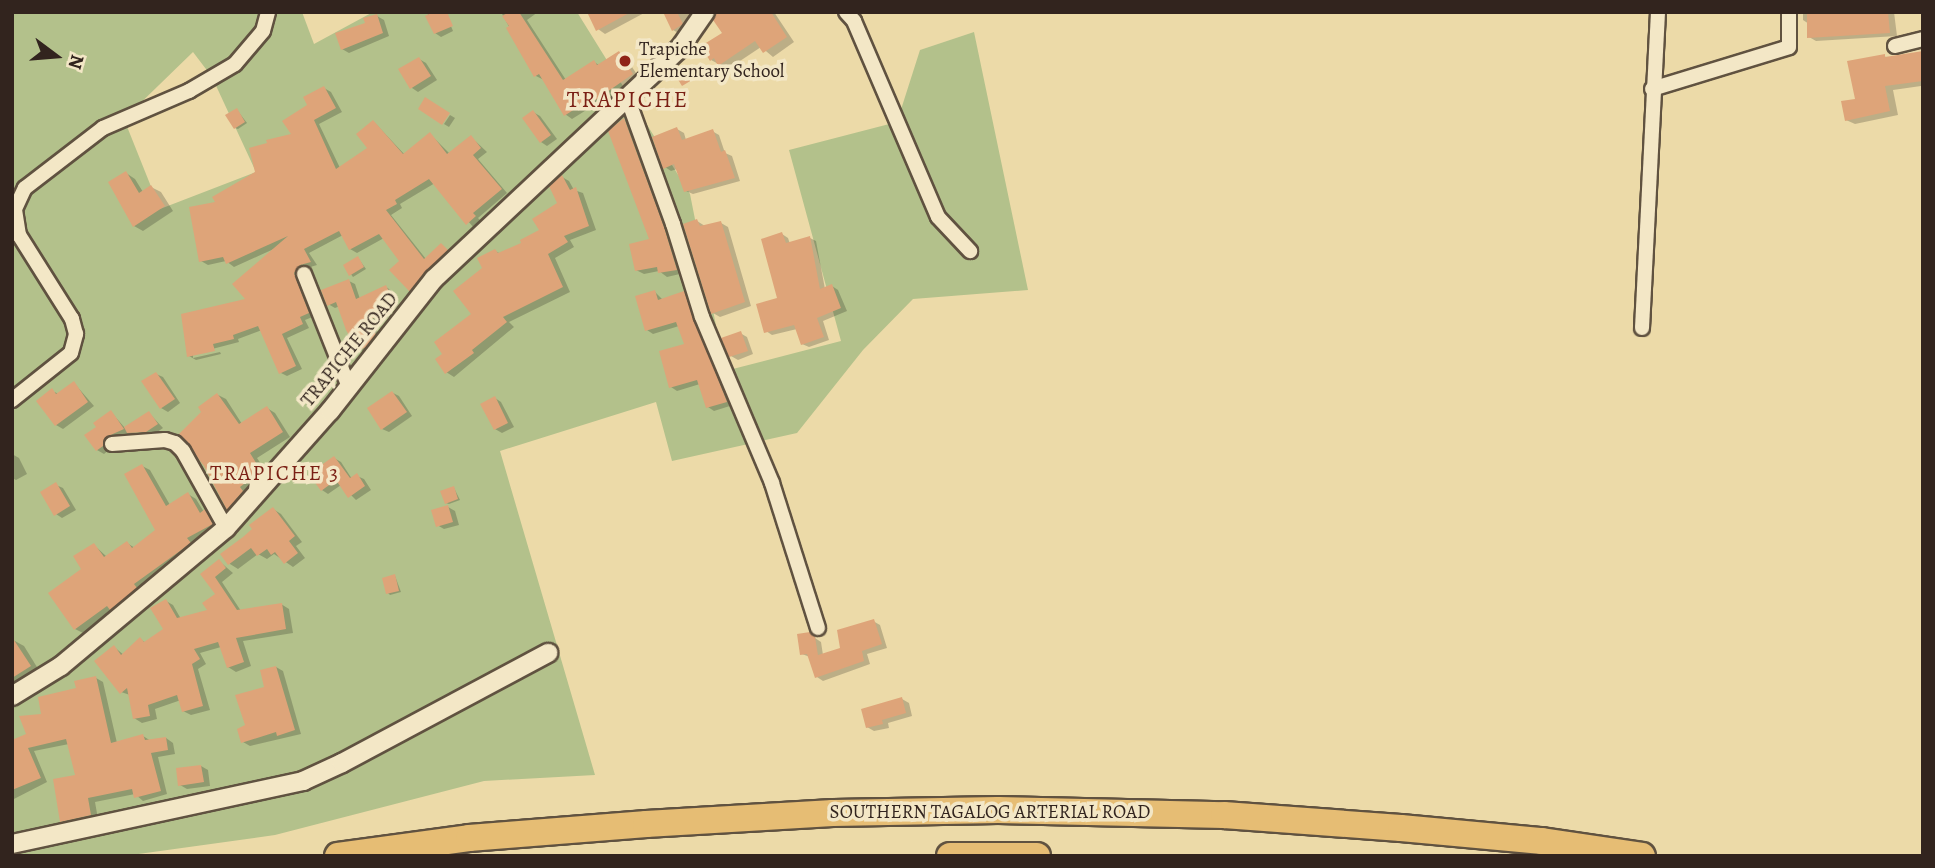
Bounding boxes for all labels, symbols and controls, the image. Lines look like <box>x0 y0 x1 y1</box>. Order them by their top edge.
north arrow <box>21 21 91 91</box>
place label: Trapiche Elementary School <box>639 39 784 83</box>
text: N <box>62 52 91 72</box>
marker: Trapiche Elementary School <box>617 53 633 69</box>
district label: TRAPICHE <box>568 86 688 114</box>
street label: TRAPICHE ROAD <box>297 288 403 412</box>
district label: TRAPICHE 3 <box>211 460 339 486</box>
street label: SOUTHERN TAGALOG ARTERIAL ROAD <box>830 802 1150 824</box>

